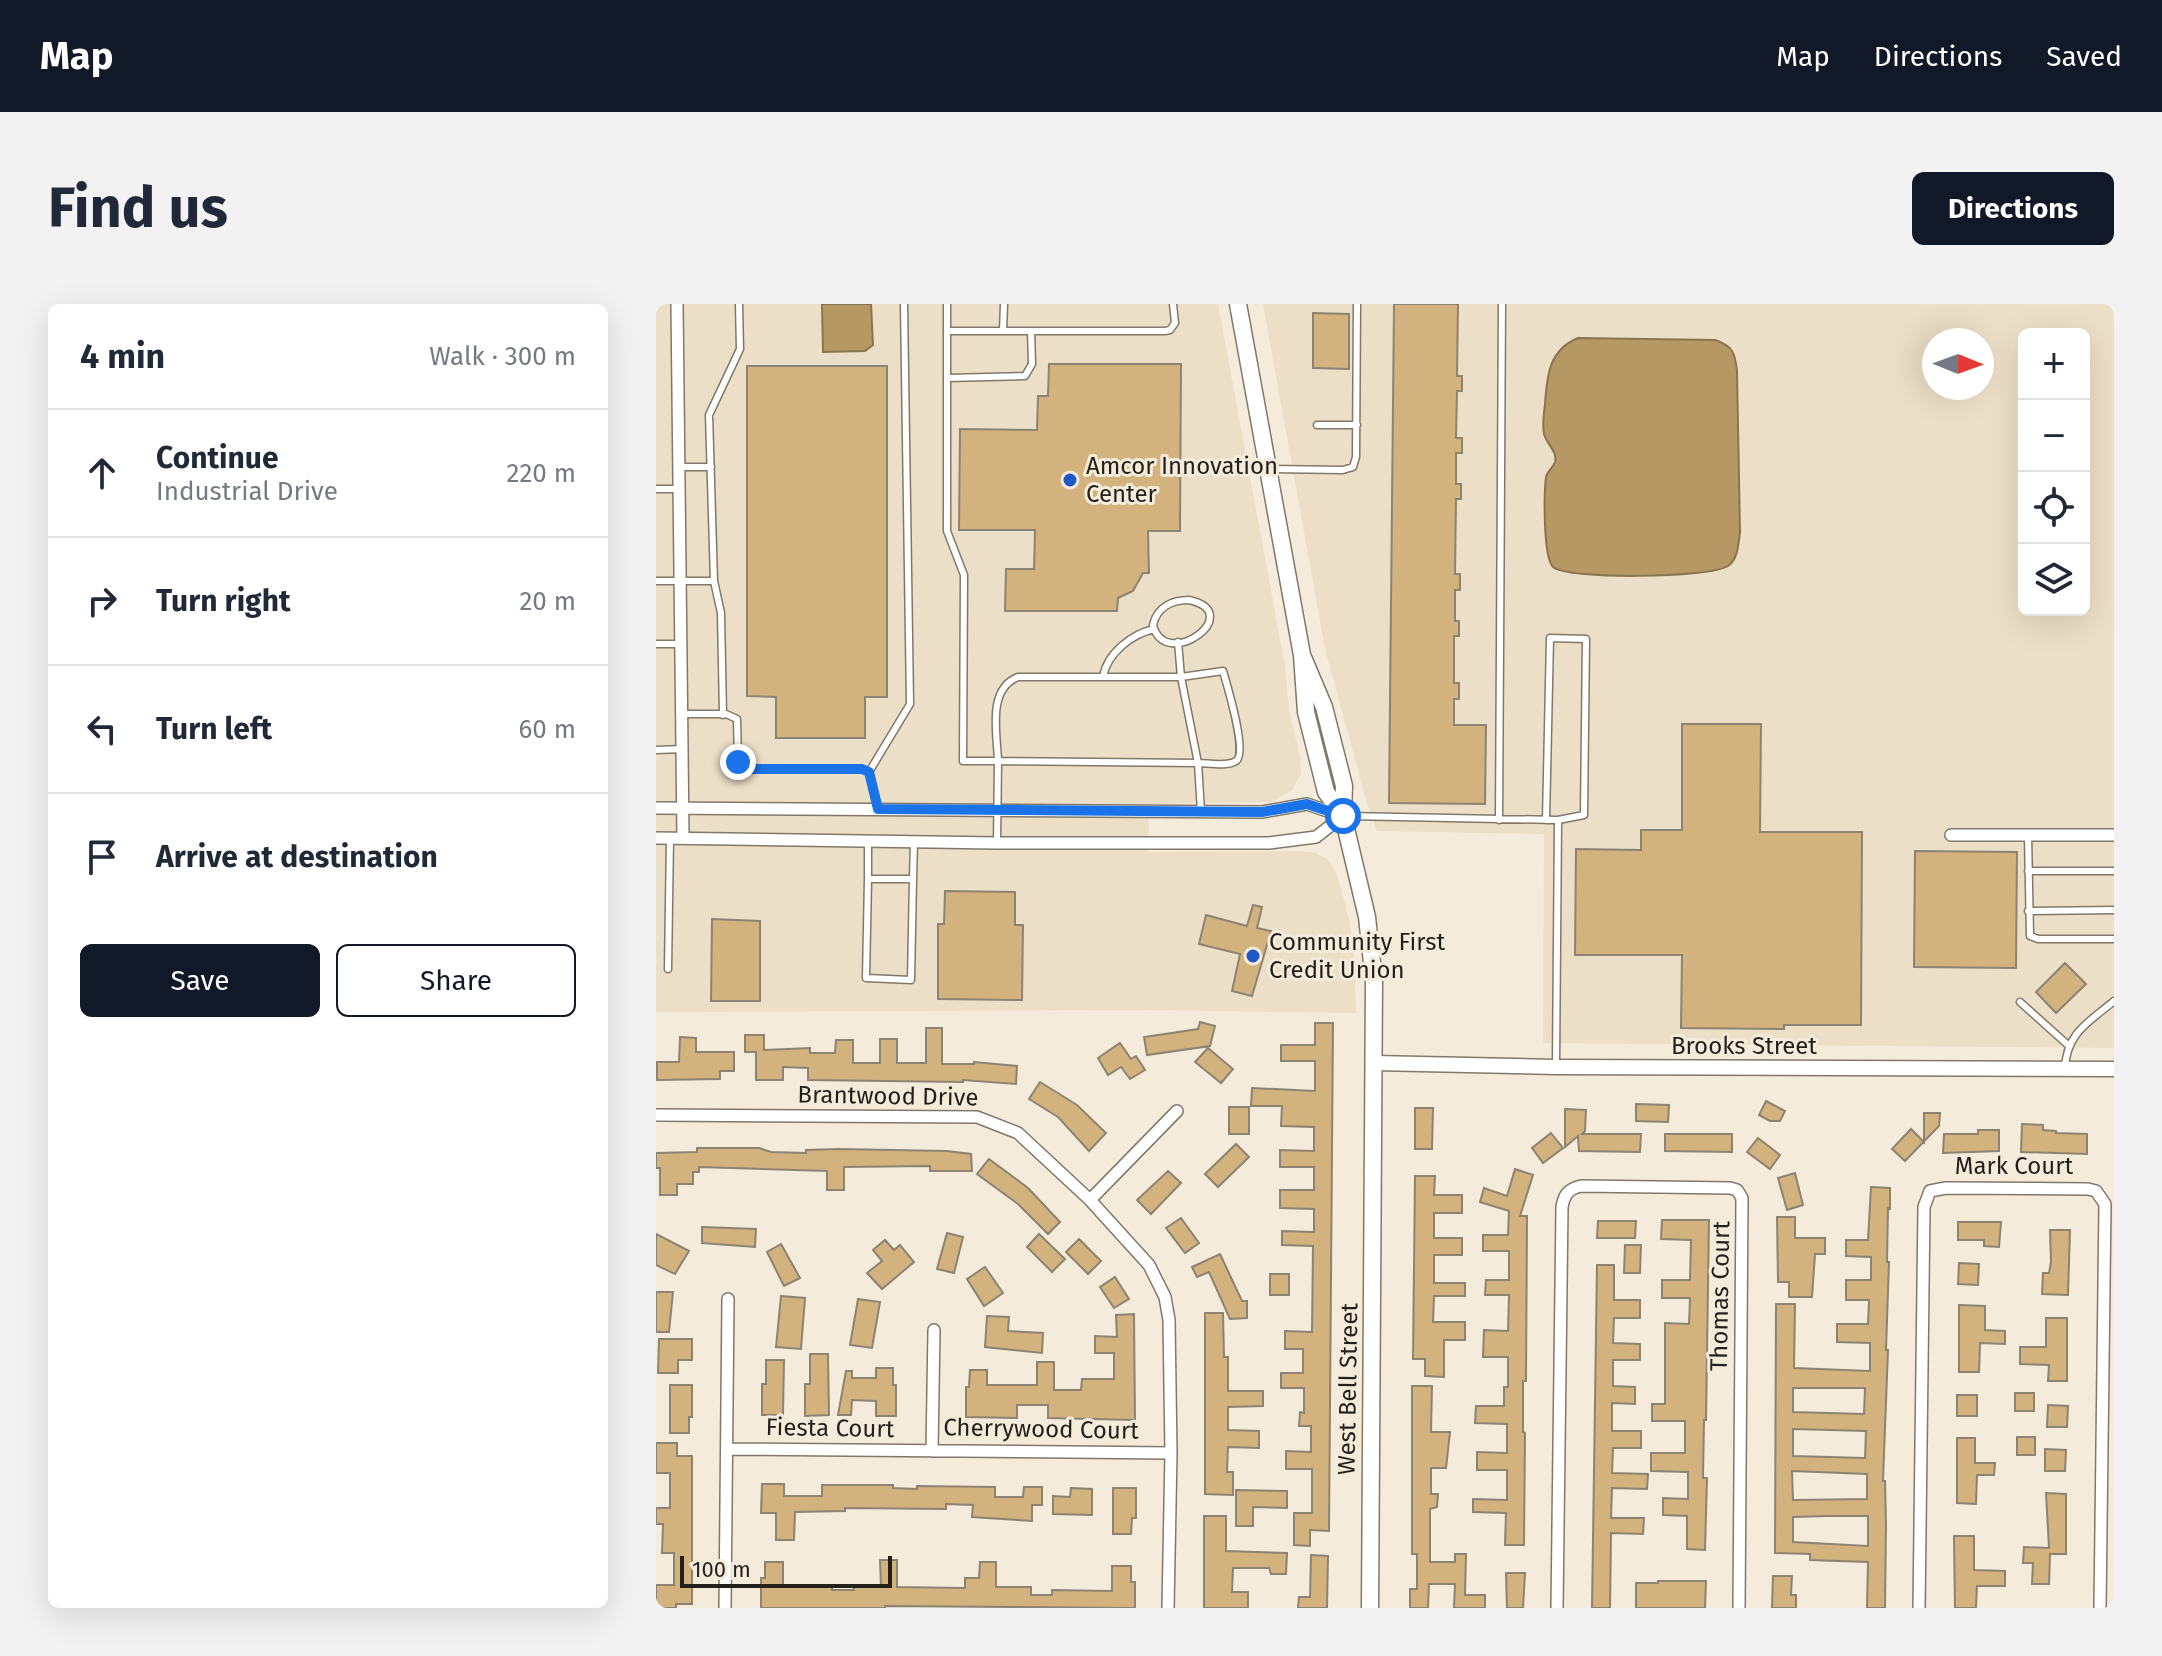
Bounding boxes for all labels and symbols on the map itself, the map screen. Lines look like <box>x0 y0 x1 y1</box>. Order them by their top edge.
north arrow <box>1922 328 1994 400</box>
place label: Amcor Innovation Center <box>1086 452 1278 508</box>
marker: Amcor Innovation Center <box>1061 471 1079 489</box>
route end <box>720 744 756 780</box>
route start <box>1325 798 1361 834</box>
place label: Community First Credit Union <box>1269 928 1445 984</box>
marker: Community First Credit Union <box>1244 947 1262 965</box>
street label: Brooks Street <box>1671 1032 1817 1060</box>
street label: Brantwood Drive <box>797 1080 979 1112</box>
street label: Mark Court <box>1955 1152 2074 1180</box>
street label: Thomas Court <box>1705 1220 1735 1371</box>
street label: West Bell Street <box>1333 1302 1364 1475</box>
street label: Fiesta Court <box>765 1413 895 1443</box>
street label: Cherrywood Court <box>943 1413 1139 1445</box>
scale bar <box>680 1552 892 1588</box>

